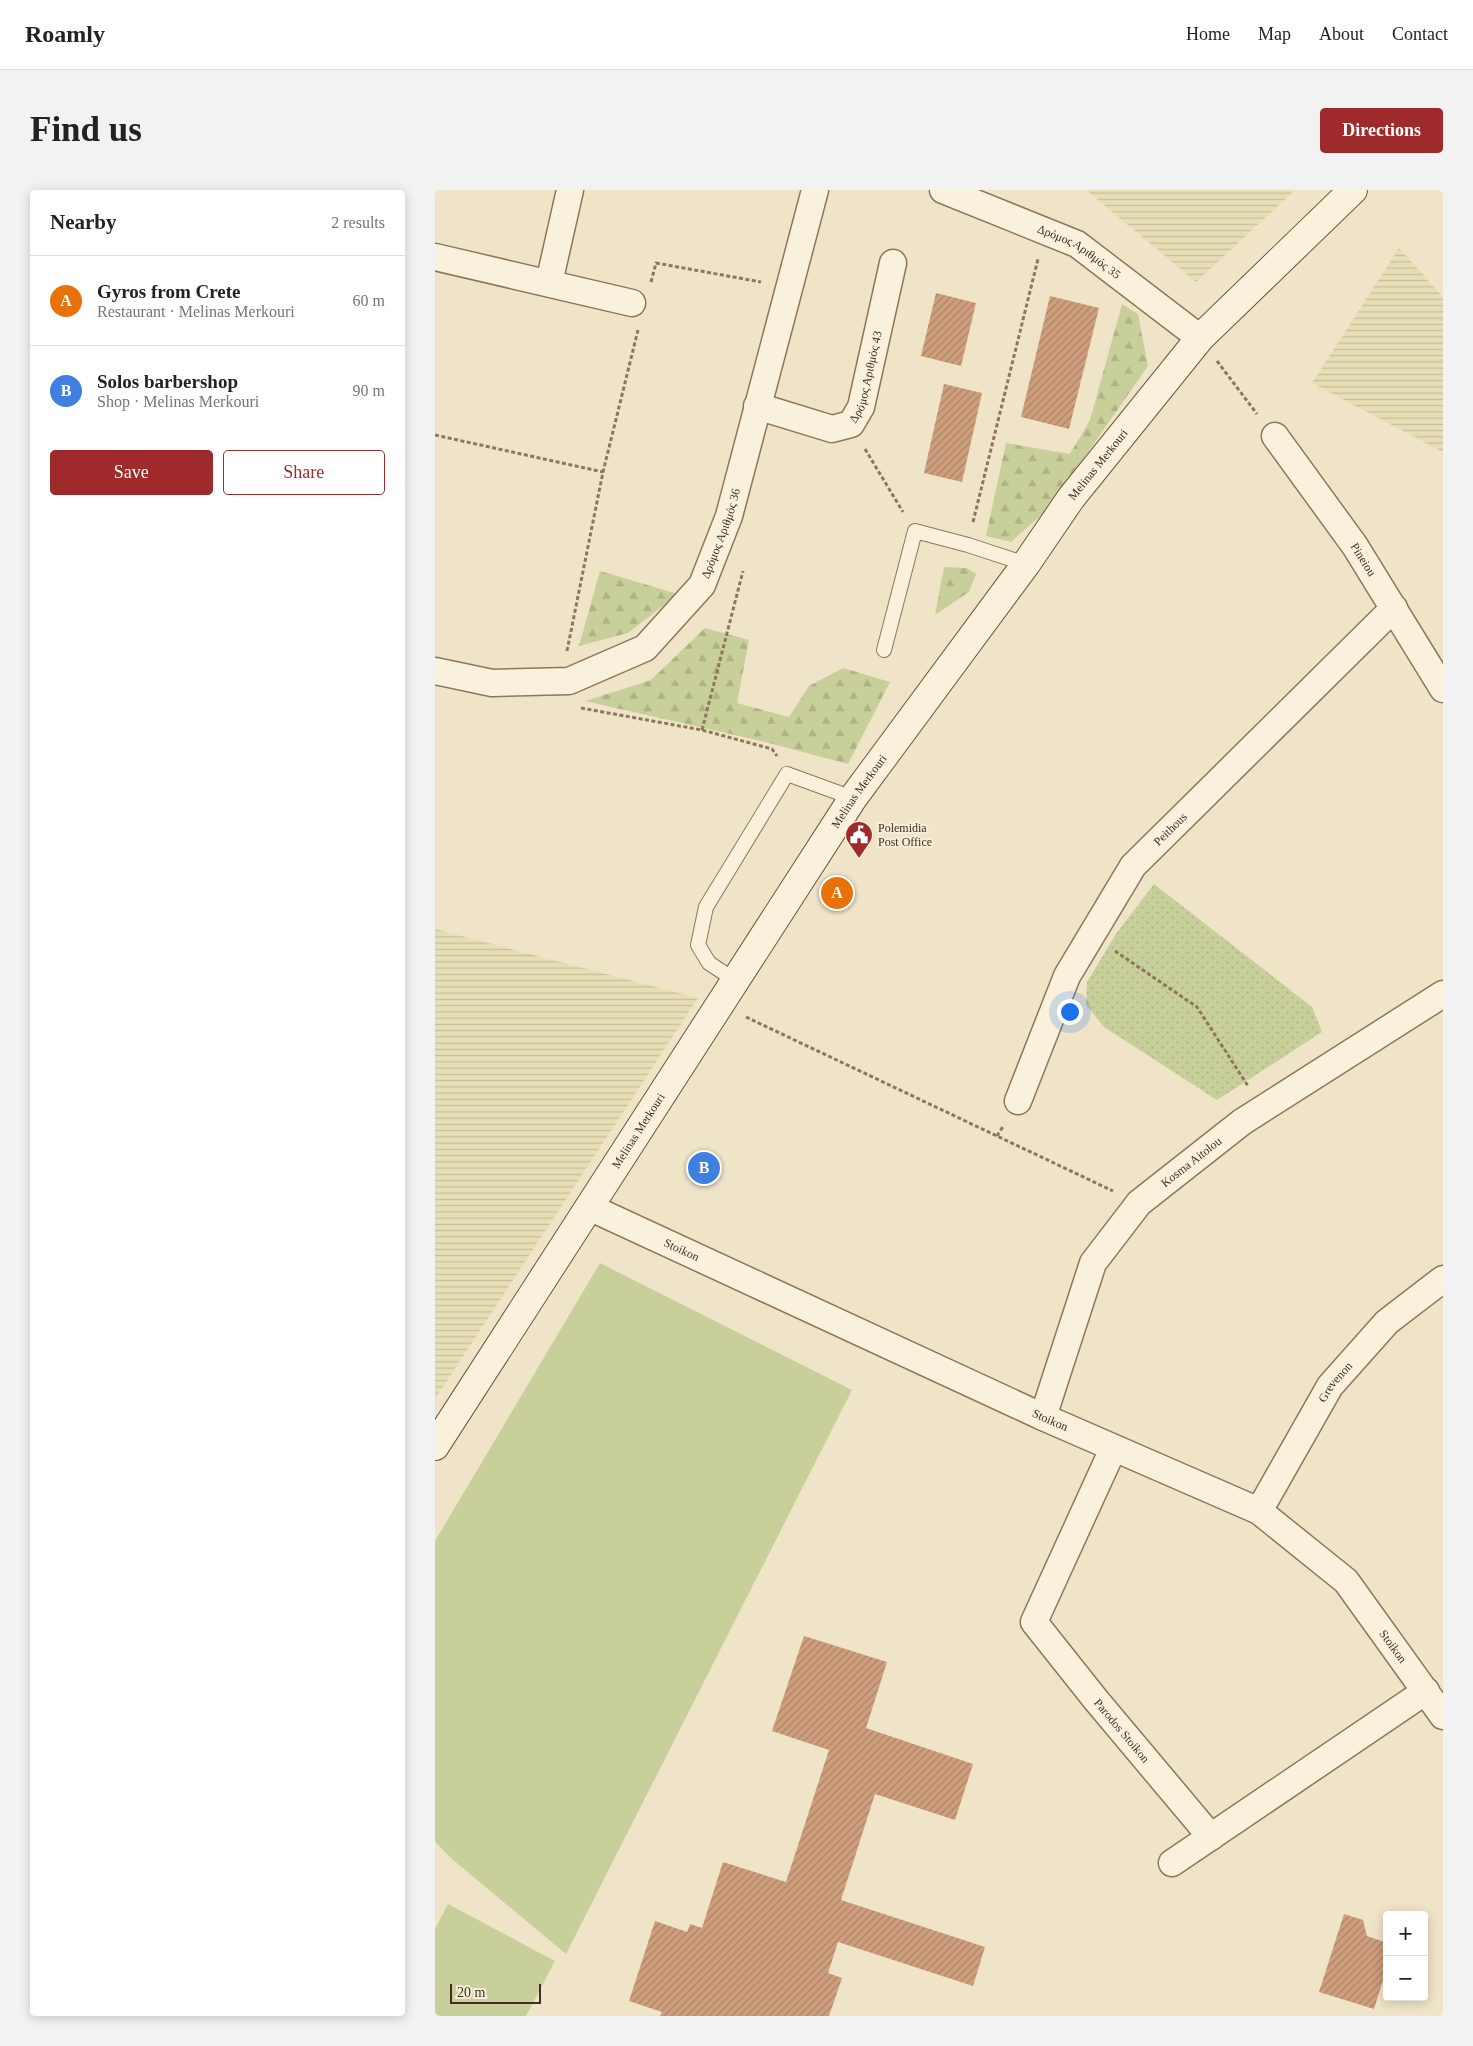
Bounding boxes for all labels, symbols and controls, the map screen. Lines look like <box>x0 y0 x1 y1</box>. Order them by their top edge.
text: Roamly <box>25 21 105 47</box>
text: Home <box>1186 24 1230 44</box>
text: Map <box>1258 24 1291 44</box>
text: About <box>1319 24 1364 44</box>
text: Contact <box>1392 24 1448 44</box>
button: Directions <box>1320 108 1443 153</box>
text: Find us <box>30 110 142 149</box>
text: Nearby <box>50 210 117 234</box>
text: 2 results <box>331 214 385 231</box>
street label: Δρόμος Αριθμός 35 <box>1035 222 1123 282</box>
text: Gyros from Crete <box>97 281 241 302</box>
text: A <box>60 292 72 309</box>
text: 60 m <box>353 292 385 309</box>
text: Restaurant · Melinas Merkouri <box>97 303 295 320</box>
street label: Δρόμος Αριθμός 43 <box>846 330 885 426</box>
text: Solos barbershop <box>97 371 238 392</box>
text: B <box>61 382 71 399</box>
text: 90 m <box>353 382 385 399</box>
text: Shop · Melinas Merkouri <box>97 393 259 410</box>
street label: Melinas Merkouri <box>1065 426 1131 503</box>
button: Save <box>50 450 213 495</box>
button: Share <box>223 450 385 495</box>
street label: Δρόμος Αριθμός 36 <box>698 487 743 581</box>
street label: Pineiou <box>1348 540 1379 579</box>
street label: Melinas Merkouri <box>828 751 890 831</box>
street label: Peithous <box>1151 809 1190 849</box>
public building icon: Polemidia Post Office <box>844 820 874 859</box>
place label: Polemidia Post Office <box>878 821 932 849</box>
pin: A <box>821 874 853 912</box>
your location <box>1057 999 1083 1025</box>
street label: Melinas Merkouri <box>609 1090 668 1171</box>
street label: Kosma Aitolou <box>1158 1134 1224 1190</box>
pin: B <box>688 1149 720 1187</box>
street label: Stoikon <box>662 1236 701 1264</box>
street label: Grevenon <box>1315 1359 1355 1405</box>
street label: Stoikon <box>1030 1406 1070 1434</box>
street label: Stoikon <box>1376 1627 1410 1666</box>
street label: Parodos Stoikon <box>1091 1696 1153 1766</box>
map controls <box>1383 1911 1428 2001</box>
button: + <box>1383 1911 1428 1956</box>
button: − <box>1383 1956 1428 2001</box>
scale bar <box>450 1981 541 2004</box>
text: 20 m <box>457 1985 485 2000</box>

